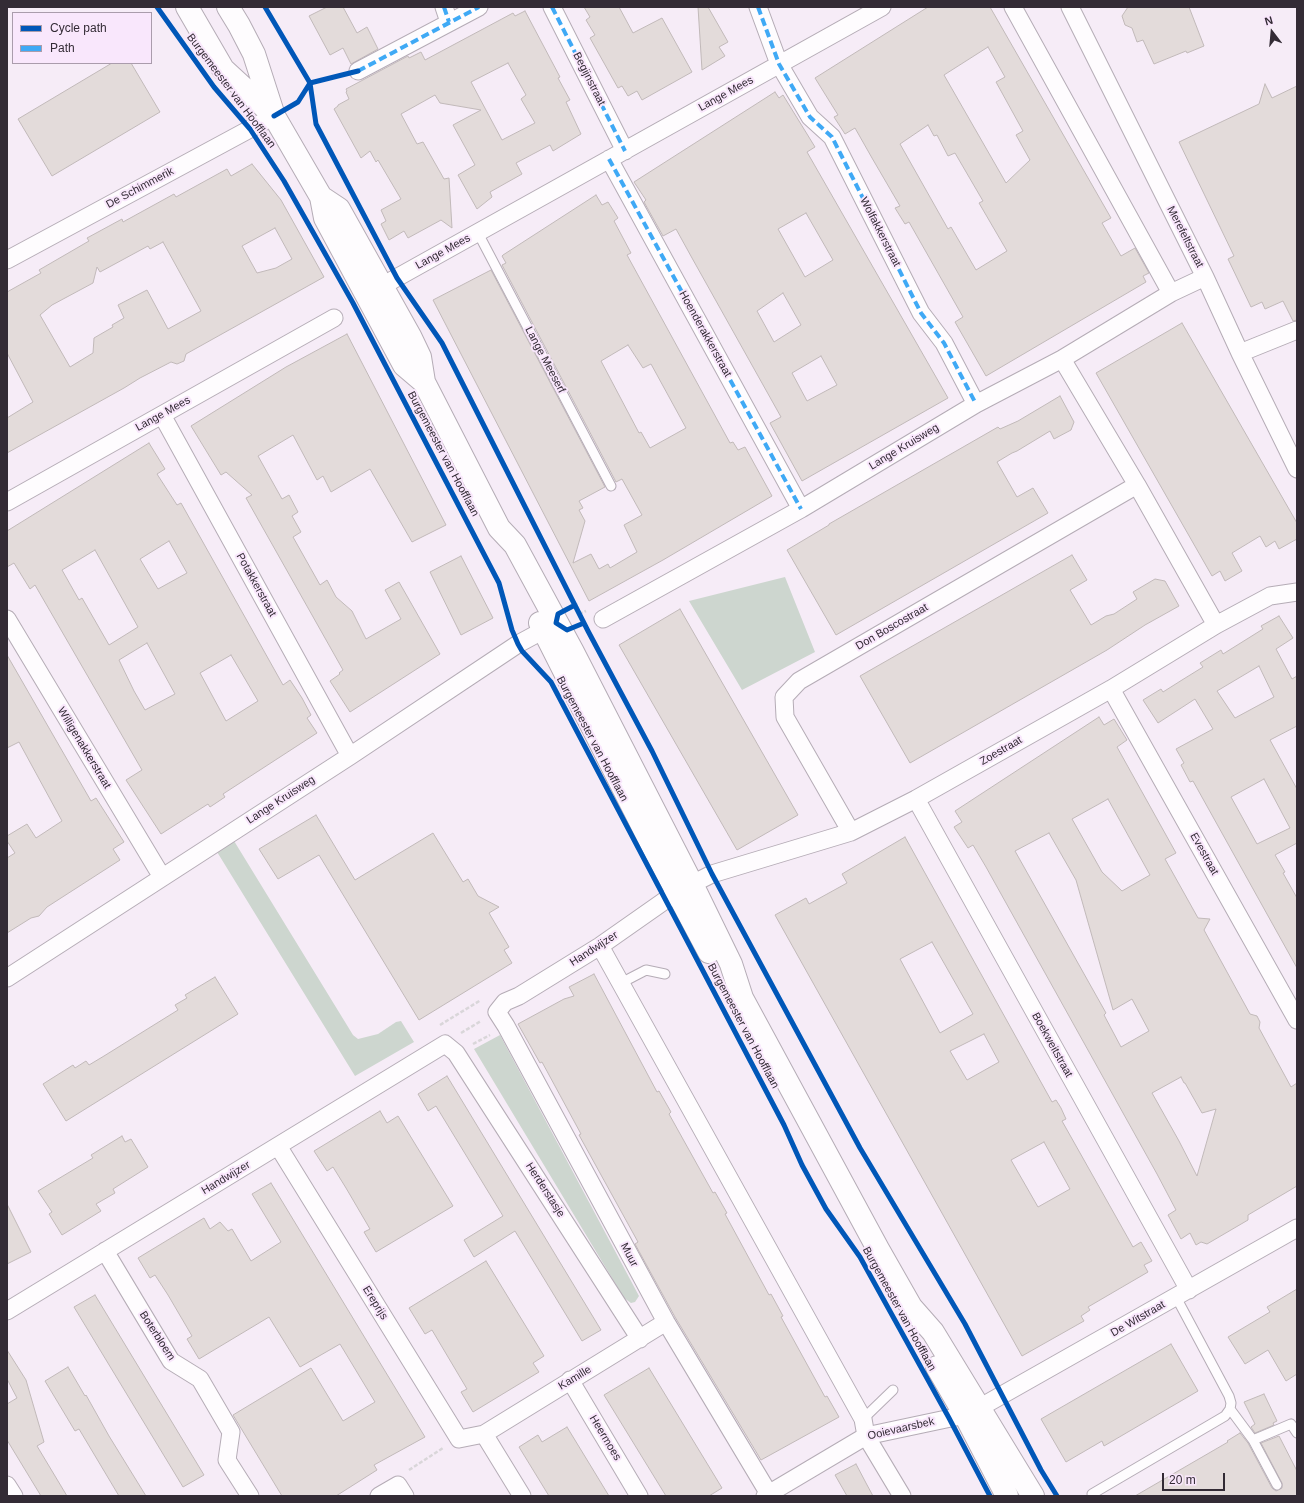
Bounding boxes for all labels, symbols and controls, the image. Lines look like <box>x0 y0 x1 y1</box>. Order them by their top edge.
legend <box>12 12 152 64</box>
north arrow <box>1252 12 1292 52</box>
text: N <box>1263 14 1274 27</box>
text: Cycle path <box>50 21 107 35</box>
street label: Burgemeester van Hoofflaan <box>184 31 278 151</box>
text: Path <box>50 41 75 55</box>
street label: Begijnstraat <box>570 50 608 108</box>
street label: Lange Mees <box>696 74 756 114</box>
street label: De Schimmerik <box>104 165 176 211</box>
street label: Wolfakkerstraat <box>857 195 903 269</box>
street label: Merefeltstraat <box>1164 204 1206 270</box>
street label: Lange Mees <box>413 232 473 272</box>
street label: Hoenderakkerstraat <box>676 289 734 379</box>
street label: Lange Meeserf <box>522 325 568 395</box>
street label: Burgemeester van Hoofflaan <box>404 389 482 519</box>
street label: Lange Mees <box>133 394 193 434</box>
street label: Lange Kruisweg <box>867 421 941 473</box>
street label: Potakkerstraat <box>233 551 279 619</box>
street label: Don Boscostraat <box>853 601 931 653</box>
street label: Burgemeester van Hoofflaan <box>553 674 631 804</box>
street label: Willigenakkerstraat <box>54 705 114 791</box>
street label: Zoestraat <box>978 734 1024 768</box>
street label: Lange Kruisweg <box>244 773 318 827</box>
street label: Evestraat <box>1187 830 1221 878</box>
street label: Handwijzer <box>568 929 620 969</box>
street label: Burgemeester van Hoofflaan <box>704 961 782 1091</box>
street label: Boekweitstraat <box>1029 1010 1075 1080</box>
street label: Handwijzer <box>199 1158 253 1198</box>
street label: Herderstasje <box>522 1160 568 1220</box>
street label: Muur <box>617 1241 641 1269</box>
street label: Burgemeester van Hoofflaan <box>859 1245 939 1373</box>
street label: Ereprijs <box>360 1284 390 1322</box>
street label: De Witstraat <box>1108 1298 1168 1340</box>
street label: Boterbloem <box>136 1309 178 1363</box>
street label: Kamille <box>556 1363 594 1393</box>
street label: Heermoes <box>586 1413 624 1463</box>
street label: Ooievaarsbek <box>866 1415 936 1443</box>
scale bar <box>1164 1465 1227 1491</box>
text: 20 m <box>1169 1473 1196 1487</box>

